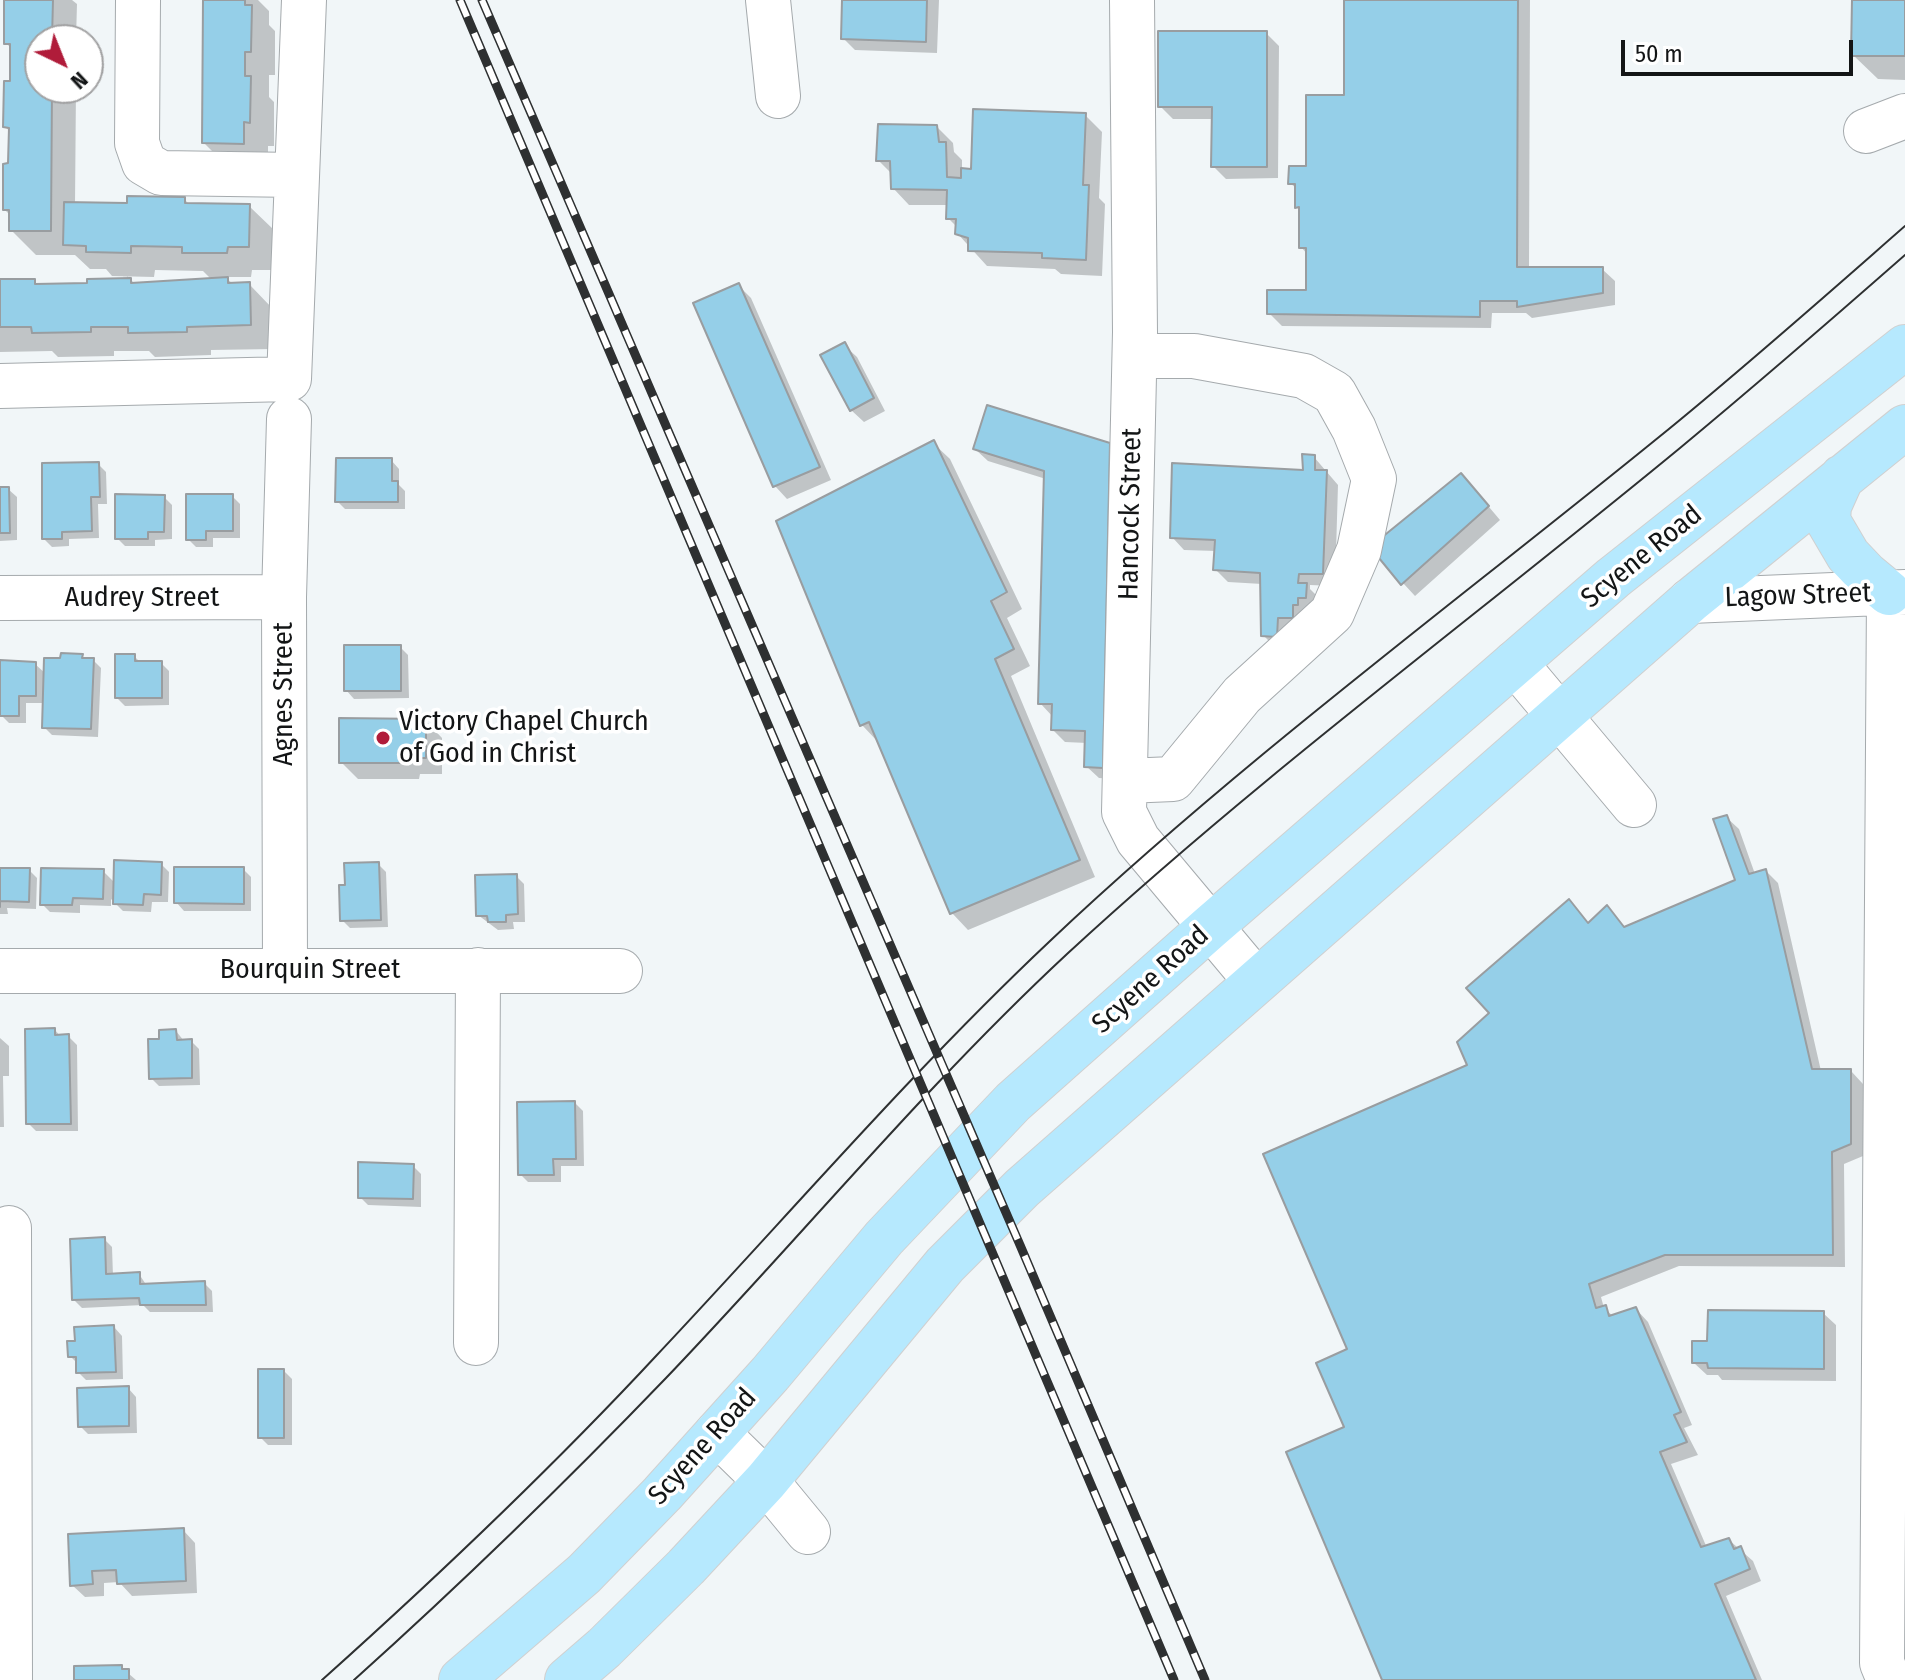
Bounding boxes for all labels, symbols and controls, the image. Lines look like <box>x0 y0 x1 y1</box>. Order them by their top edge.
north arrow <box>24 24 104 104</box>
scale bar <box>1625 24 1857 74</box>
text: 50 m <box>1635 40 1683 68</box>
text: N <box>65 66 93 95</box>
street label: Hancock Street <box>1113 428 1149 600</box>
street label: Scyene Road <box>1575 498 1709 616</box>
street label: Lagow Street <box>1724 577 1872 615</box>
street label: Audrey Street <box>64 581 220 615</box>
street label: Agnes Street <box>267 622 301 766</box>
place label: Victory Chapel Church of God in Christ <box>399 705 649 771</box>
marker: Victory Chapel Church of God in Christ <box>374 729 392 747</box>
street label: Scyene Road <box>1086 919 1216 1041</box>
street label: Bourquin Street <box>220 953 400 987</box>
street label: Scyene Road <box>642 1382 764 1512</box>

